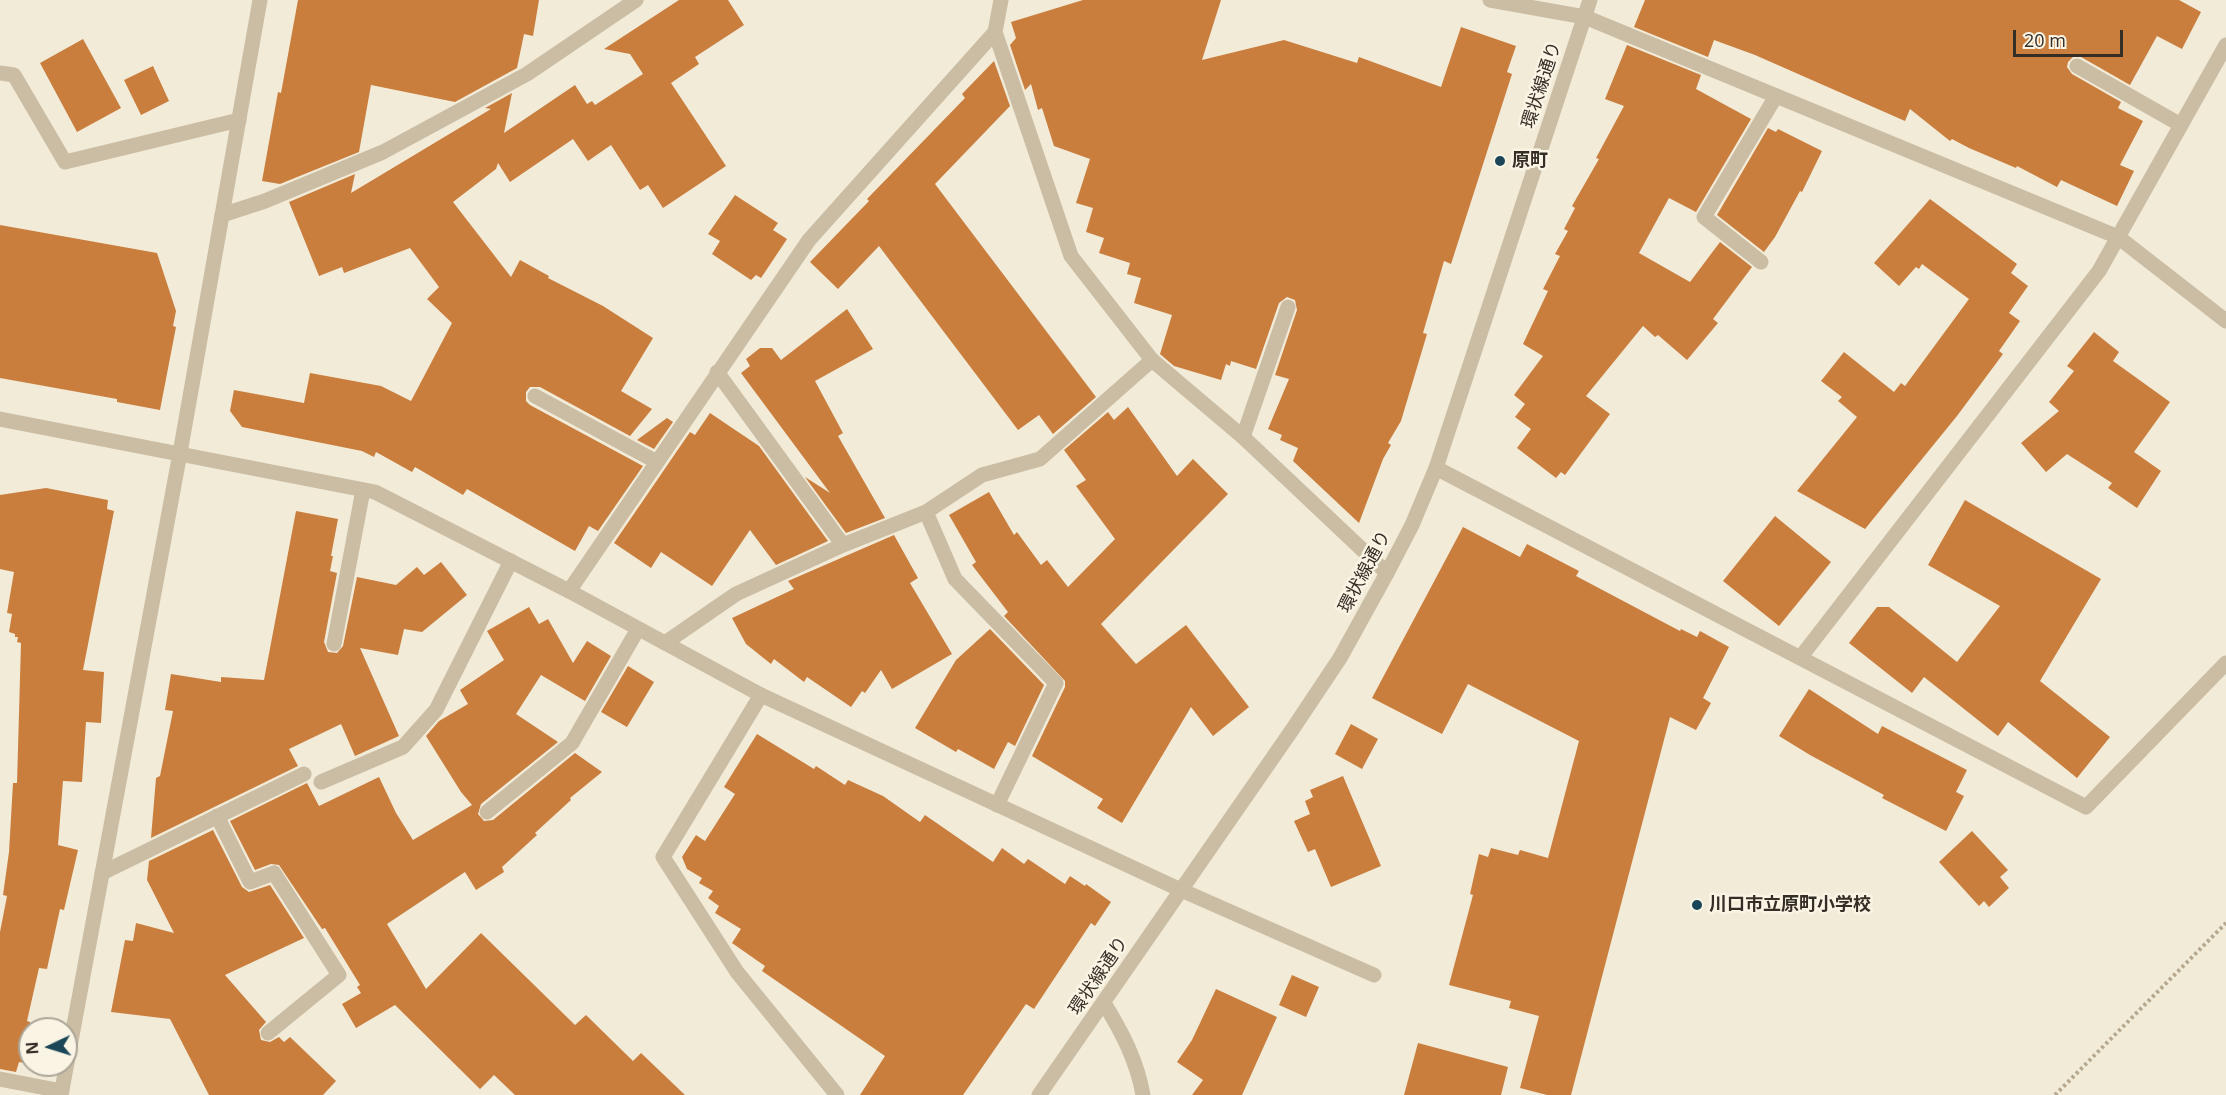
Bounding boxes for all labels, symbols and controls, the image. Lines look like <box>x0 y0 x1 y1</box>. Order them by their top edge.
scale bar <box>2016 18 2126 56</box>
text: 20 m <box>2024 28 2066 52</box>
street label: 環状線通り <box>1518 39 1566 131</box>
place label: 原町 <box>1512 150 1548 172</box>
marker: 原町 <box>1493 154 1507 168</box>
street label: 環状線通り <box>1334 527 1396 617</box>
place label: 川口市立原町小学校 <box>1709 894 1871 916</box>
marker: 川口市立原町小学校 <box>1690 898 1704 912</box>
street label: 環状線通り <box>1065 933 1133 1019</box>
north arrow <box>18 1017 78 1077</box>
text: N <box>21 1041 43 1055</box>

